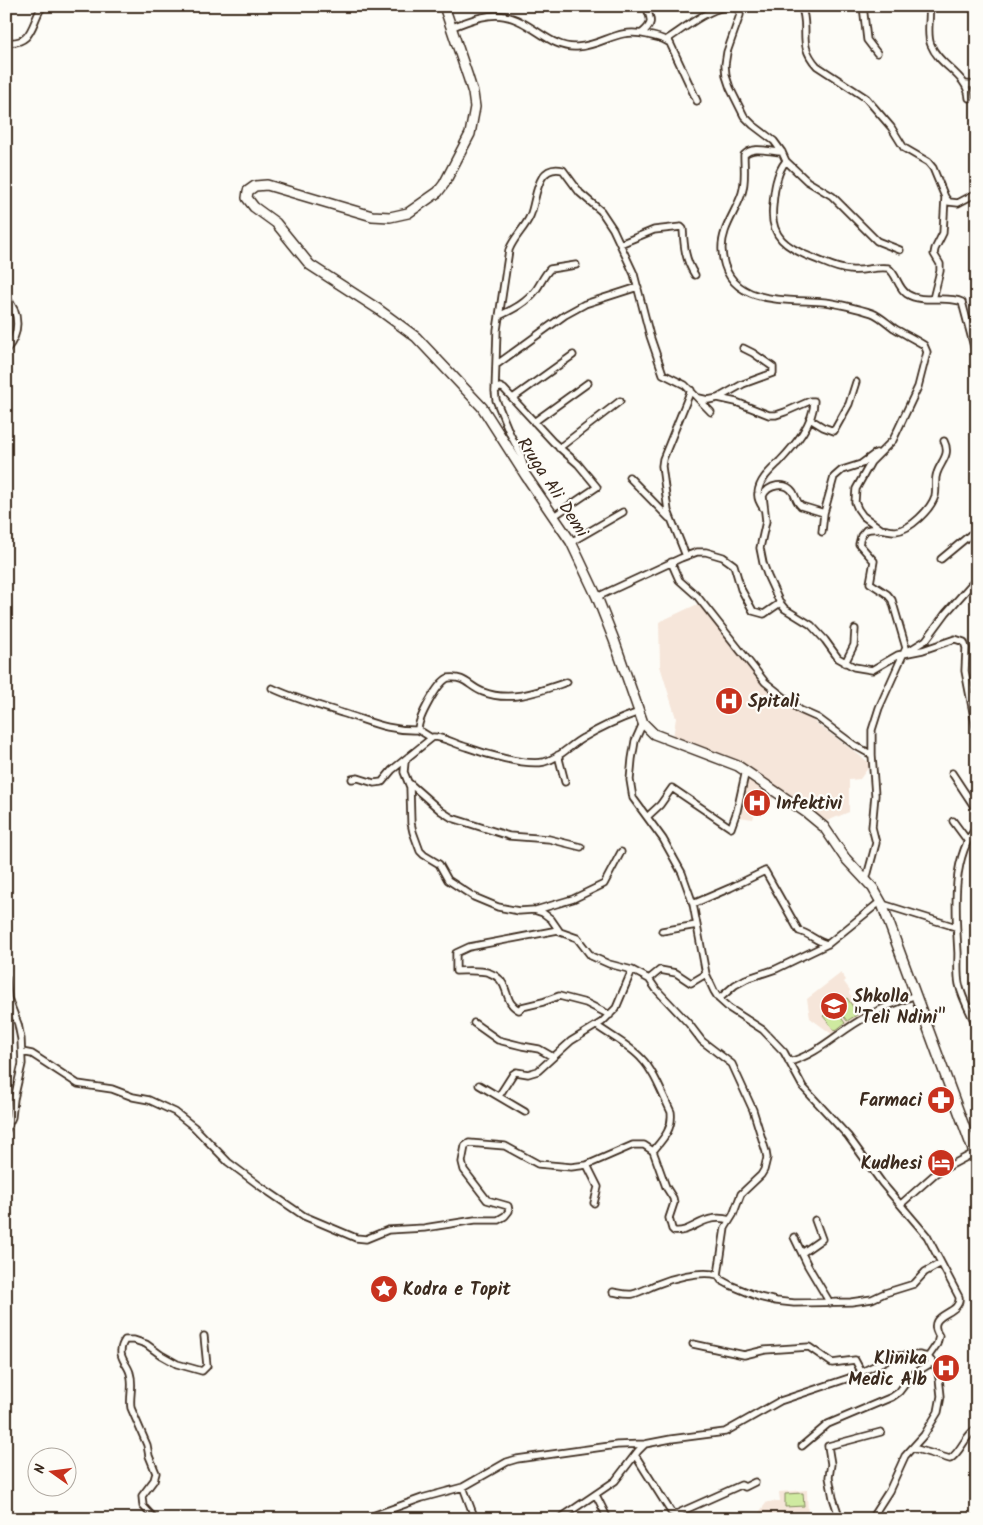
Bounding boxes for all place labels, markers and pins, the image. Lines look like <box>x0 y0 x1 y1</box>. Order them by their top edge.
hospital icon: Spitali <box>714 686 744 716</box>
place label: Spitali <box>748 688 799 717</box>
hospital icon: Infektivi <box>742 788 772 818</box>
place label: Infektivi <box>776 790 842 819</box>
place label: Shkolla "Teli Ndini" <box>853 983 946 1033</box>
school or university icon: Shkolla "Teli Ndini" <box>819 991 849 1021</box>
pharmacy icon: Farmaci <box>926 1085 956 1115</box>
place label: Farmaci <box>859 1087 922 1116</box>
hotel icon: Kudhesi <box>926 1148 956 1178</box>
place label: Kudhesi <box>861 1150 922 1179</box>
place icon: Kodra e Topit <box>369 1274 399 1304</box>
place label: Kodra e Topit <box>403 1276 511 1305</box>
place label: Klinika Medic Alb <box>848 1345 927 1395</box>
hospital icon: Klinika Medic Alb <box>931 1353 961 1383</box>

